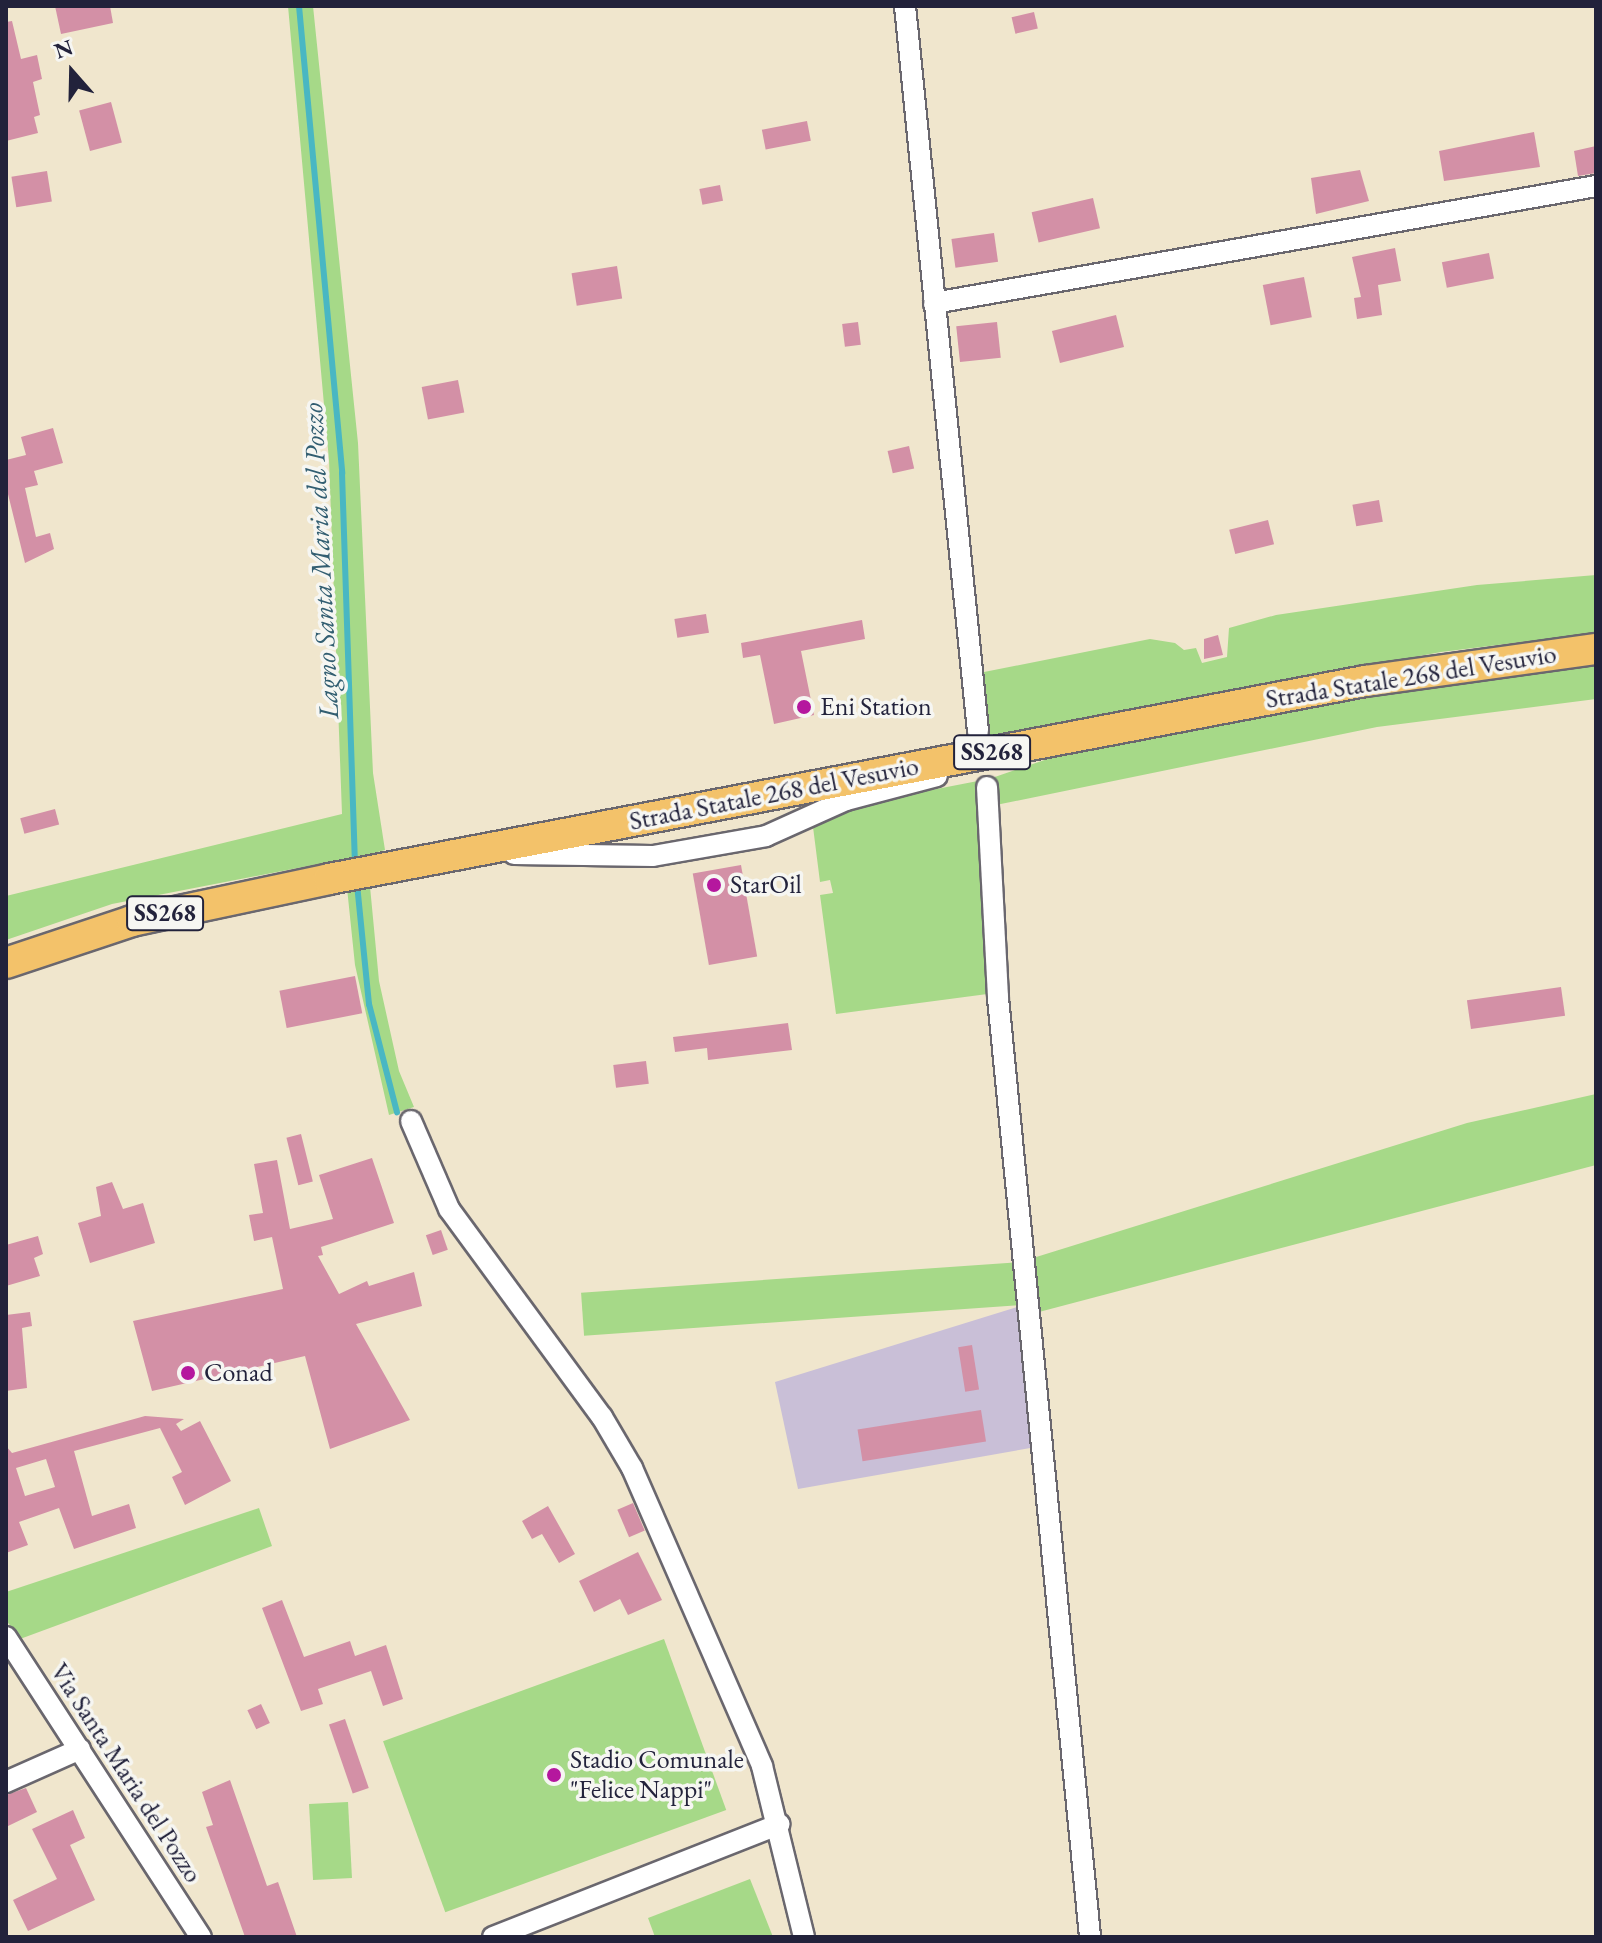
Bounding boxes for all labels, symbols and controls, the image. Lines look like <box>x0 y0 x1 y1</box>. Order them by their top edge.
north arrow <box>32 32 112 112</box>
text: N <box>50 32 77 66</box>
water label: Lagno Santa Maria del Pozzo <box>295 402 345 720</box>
street label: Strada Statale 268 del Vesuvio <box>1263 639 1559 715</box>
place label: Eni Station <box>820 691 932 723</box>
marker: Eni Station <box>795 698 813 716</box>
road number: SS268 <box>952 732 1032 772</box>
street label: Strada Statale 268 del Vesuvio <box>627 751 921 837</box>
place label: StarOil <box>730 869 802 901</box>
marker: StarOil <box>705 876 723 894</box>
road number: SS268 <box>125 893 205 933</box>
place label: Conad <box>204 1357 273 1389</box>
marker: Conad <box>179 1364 197 1382</box>
street label: Via Santa Maria del Pozzo <box>43 1657 209 1889</box>
place label: Stadio Comunale "Felice Nappi" <box>570 1744 744 1806</box>
marker: Stadio Comunale "Felice Nappi" <box>545 1766 563 1784</box>

